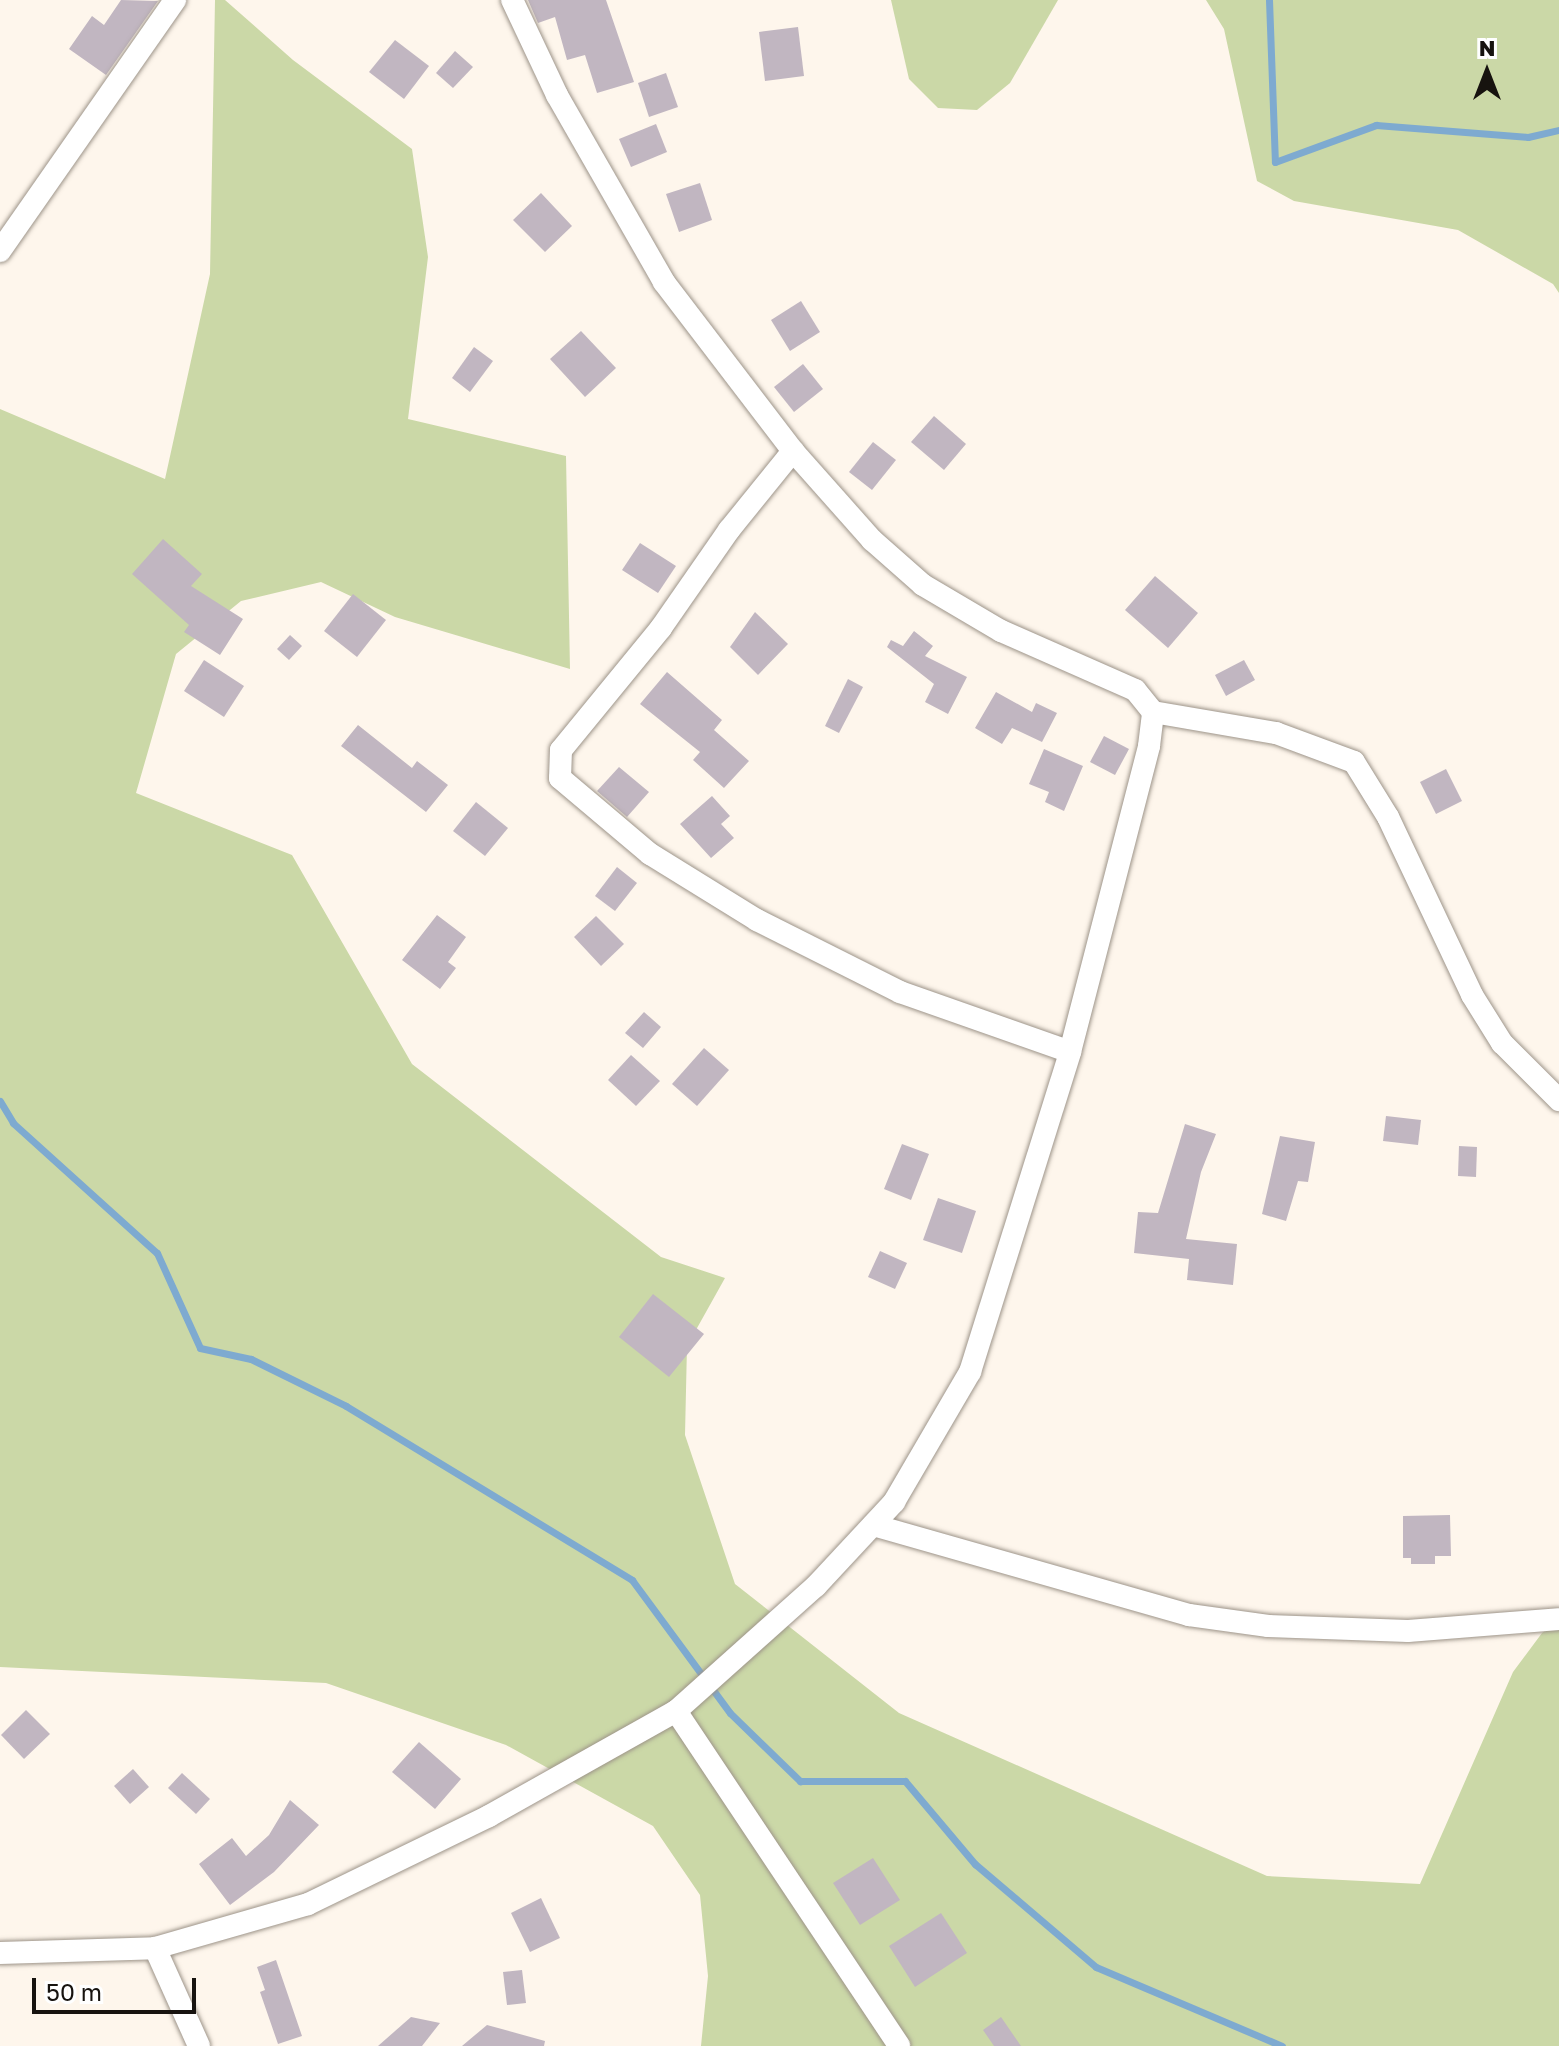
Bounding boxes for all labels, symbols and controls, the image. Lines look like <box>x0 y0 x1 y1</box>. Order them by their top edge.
north arrow <box>1447 32 1527 112</box>
text: N <box>1479 34 1495 61</box>
scale bar <box>36 1962 200 2012</box>
text: 50 m <box>46 1977 102 2006</box>

